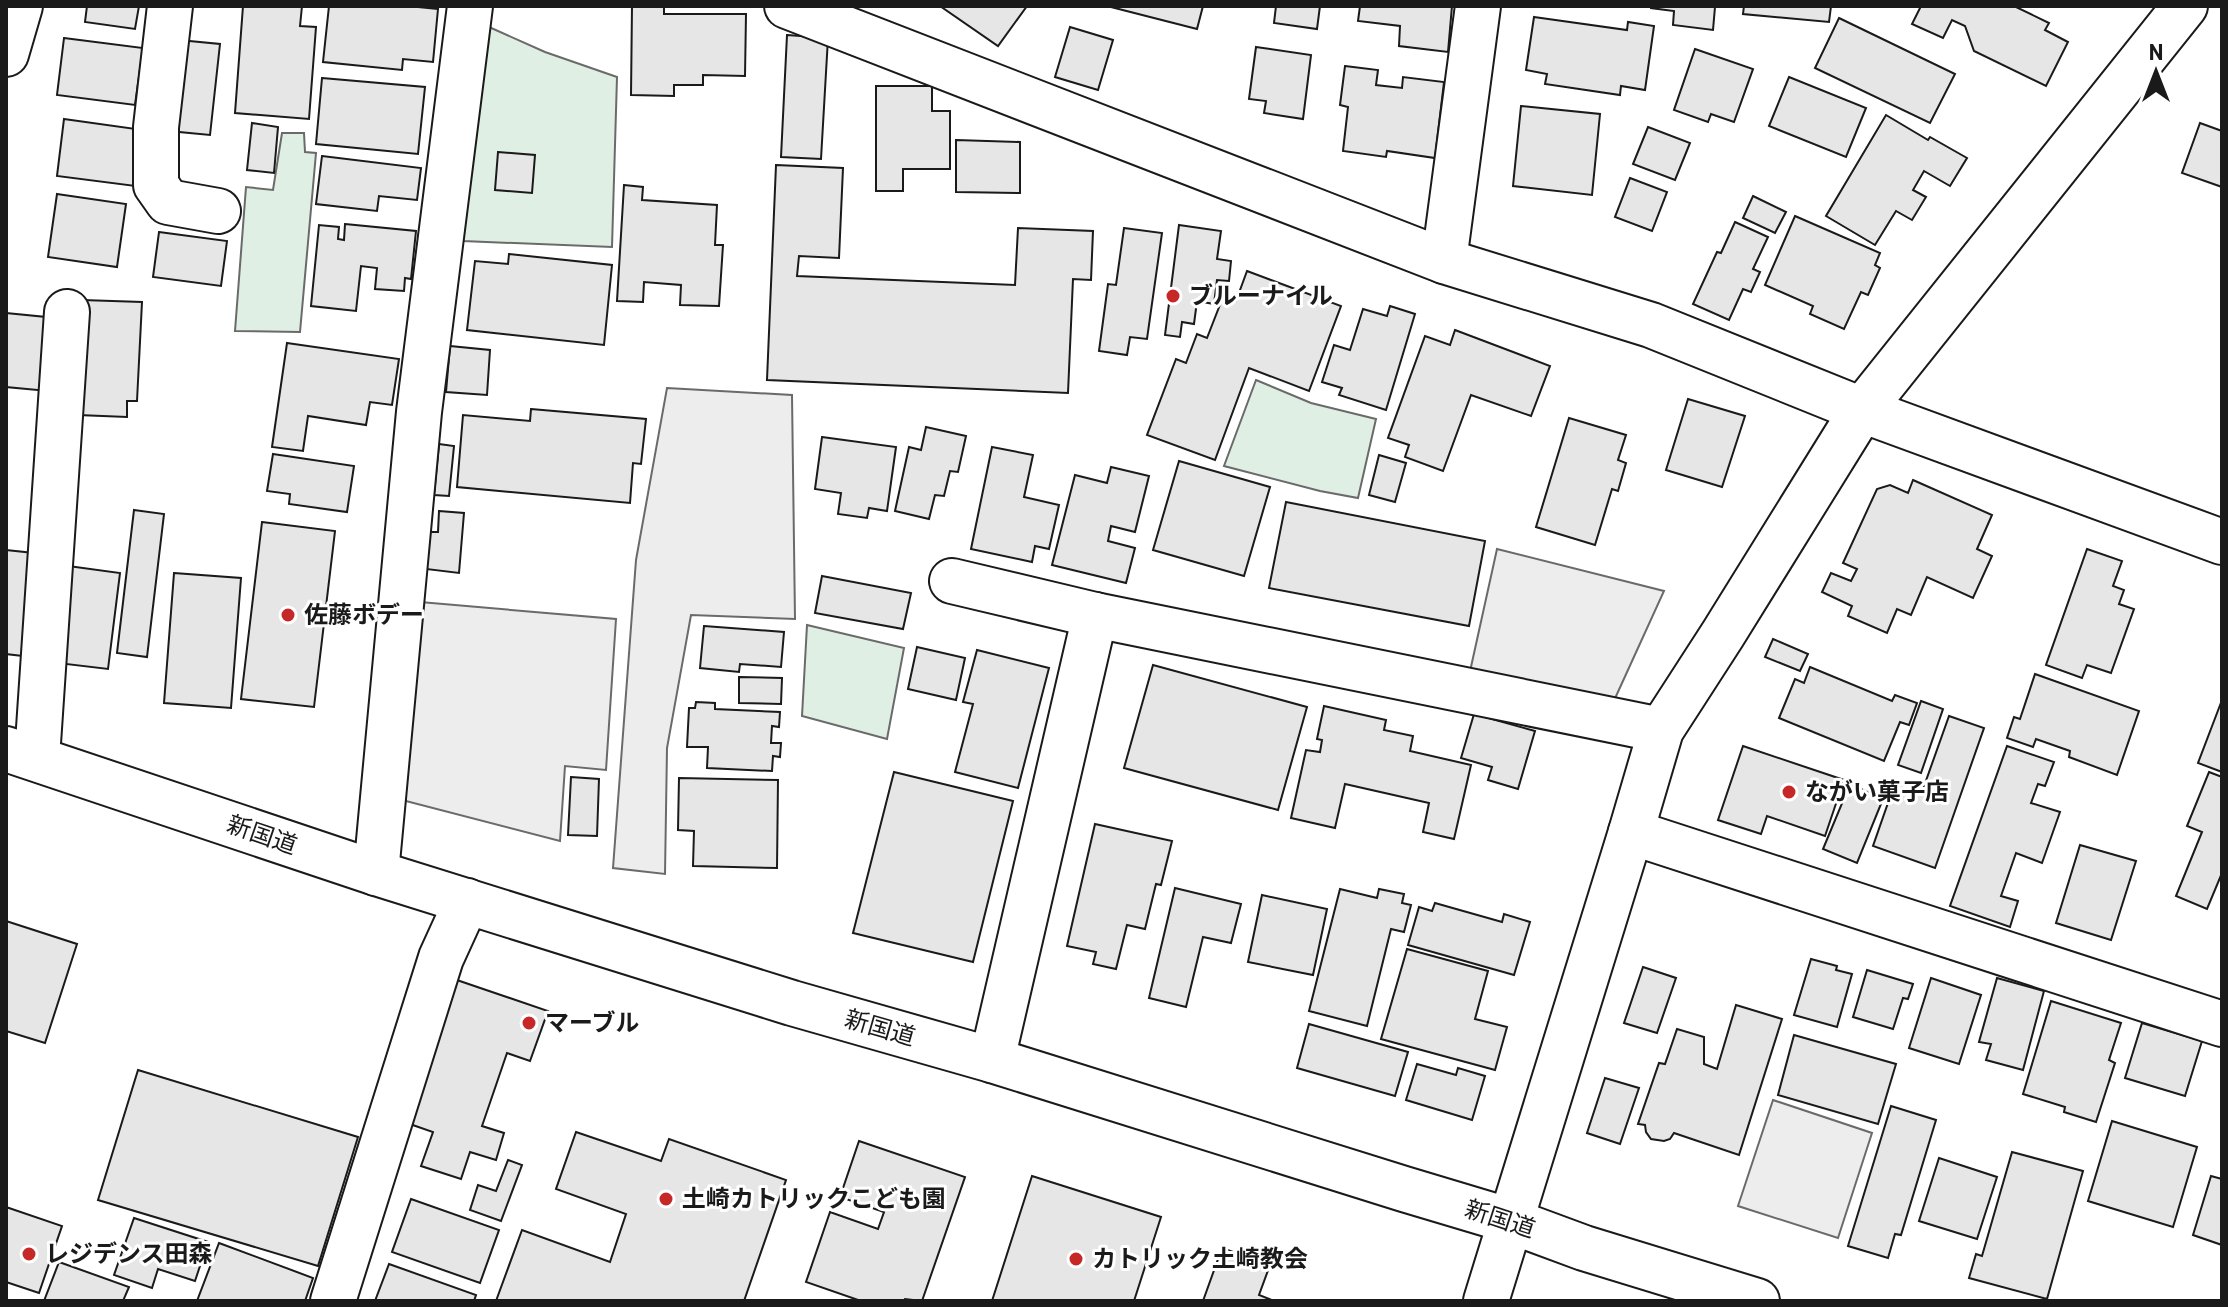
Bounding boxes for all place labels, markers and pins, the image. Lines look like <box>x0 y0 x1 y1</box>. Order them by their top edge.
place label: ブルーナイル <box>1189 280 1333 309</box>
marker: ブルーナイル <box>1164 287 1182 305</box>
place label: 佐藤ボデー <box>304 599 424 628</box>
marker: 佐藤ボデー <box>279 606 297 624</box>
place label: ながい菓子店 <box>1805 776 1949 805</box>
marker: ながい菓子店 <box>1780 783 1798 801</box>
place label: マーブル <box>545 1007 640 1036</box>
marker: マーブル <box>520 1014 538 1032</box>
place label: 土崎カトリックこども園 <box>682 1183 946 1212</box>
marker: 土崎カトリックこども園 <box>657 1190 675 1208</box>
place label: レジデンス田森 <box>45 1238 213 1267</box>
place label: カトリック土崎教会 <box>1092 1243 1308 1272</box>
marker: レジデンス田森 <box>20 1245 38 1263</box>
marker: カトリック土崎教会 <box>1067 1250 1085 1268</box>

